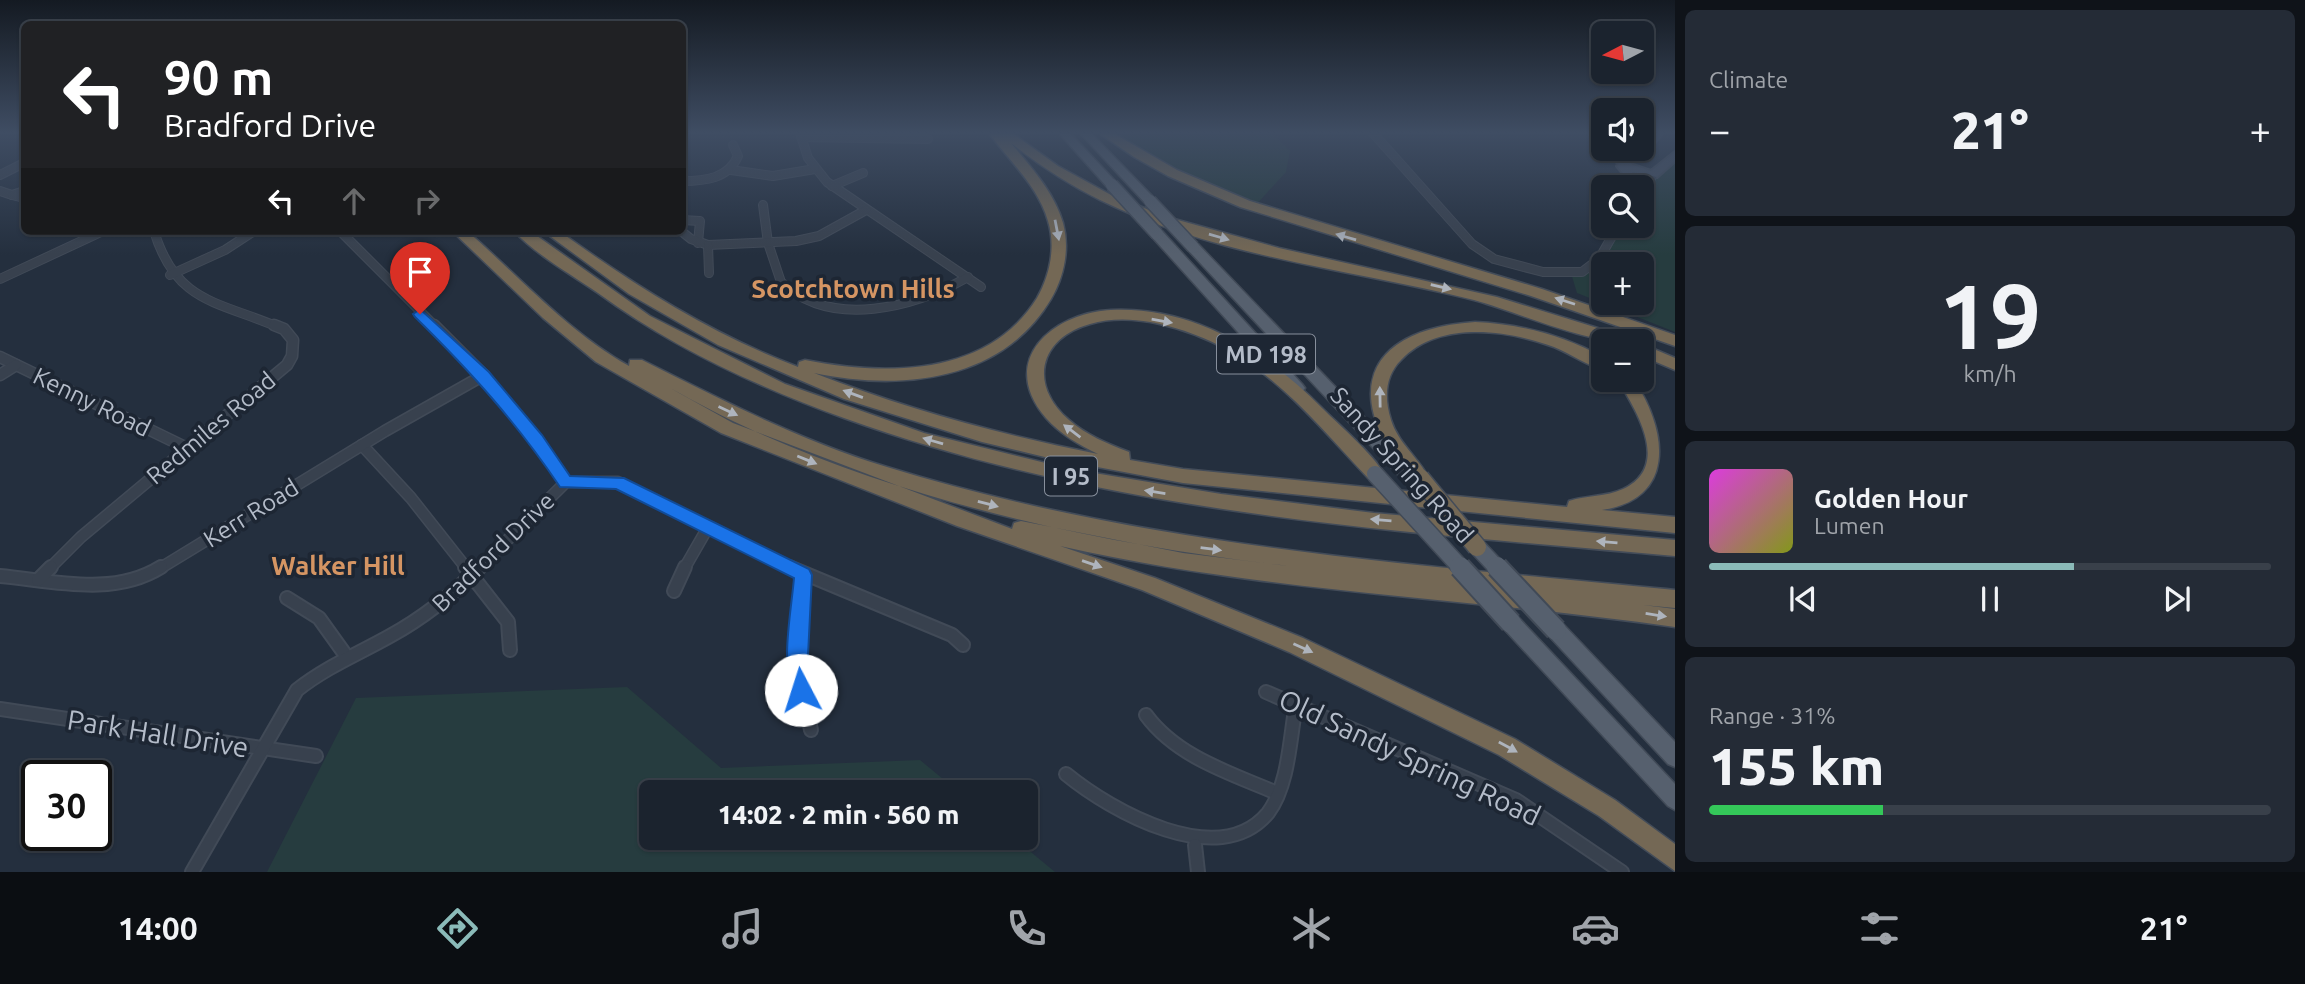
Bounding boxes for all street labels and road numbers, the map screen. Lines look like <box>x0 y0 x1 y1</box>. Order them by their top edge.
road number: MD 198 <box>1217 334 1315 374</box>
street label: Kenny Road <box>29 362 155 442</box>
street label: Redmiles Road <box>141 366 281 490</box>
street label: Sandy Spring Road <box>1325 382 1479 548</box>
road number: I 95 <box>1045 456 1097 496</box>
street label: Kerr Road <box>199 473 303 553</box>
street label: Bradford Drive <box>426 487 560 617</box>
street label: Old Sandy Spring Road <box>1274 683 1546 831</box>
street label: Park Hall Drive <box>65 703 251 763</box>

